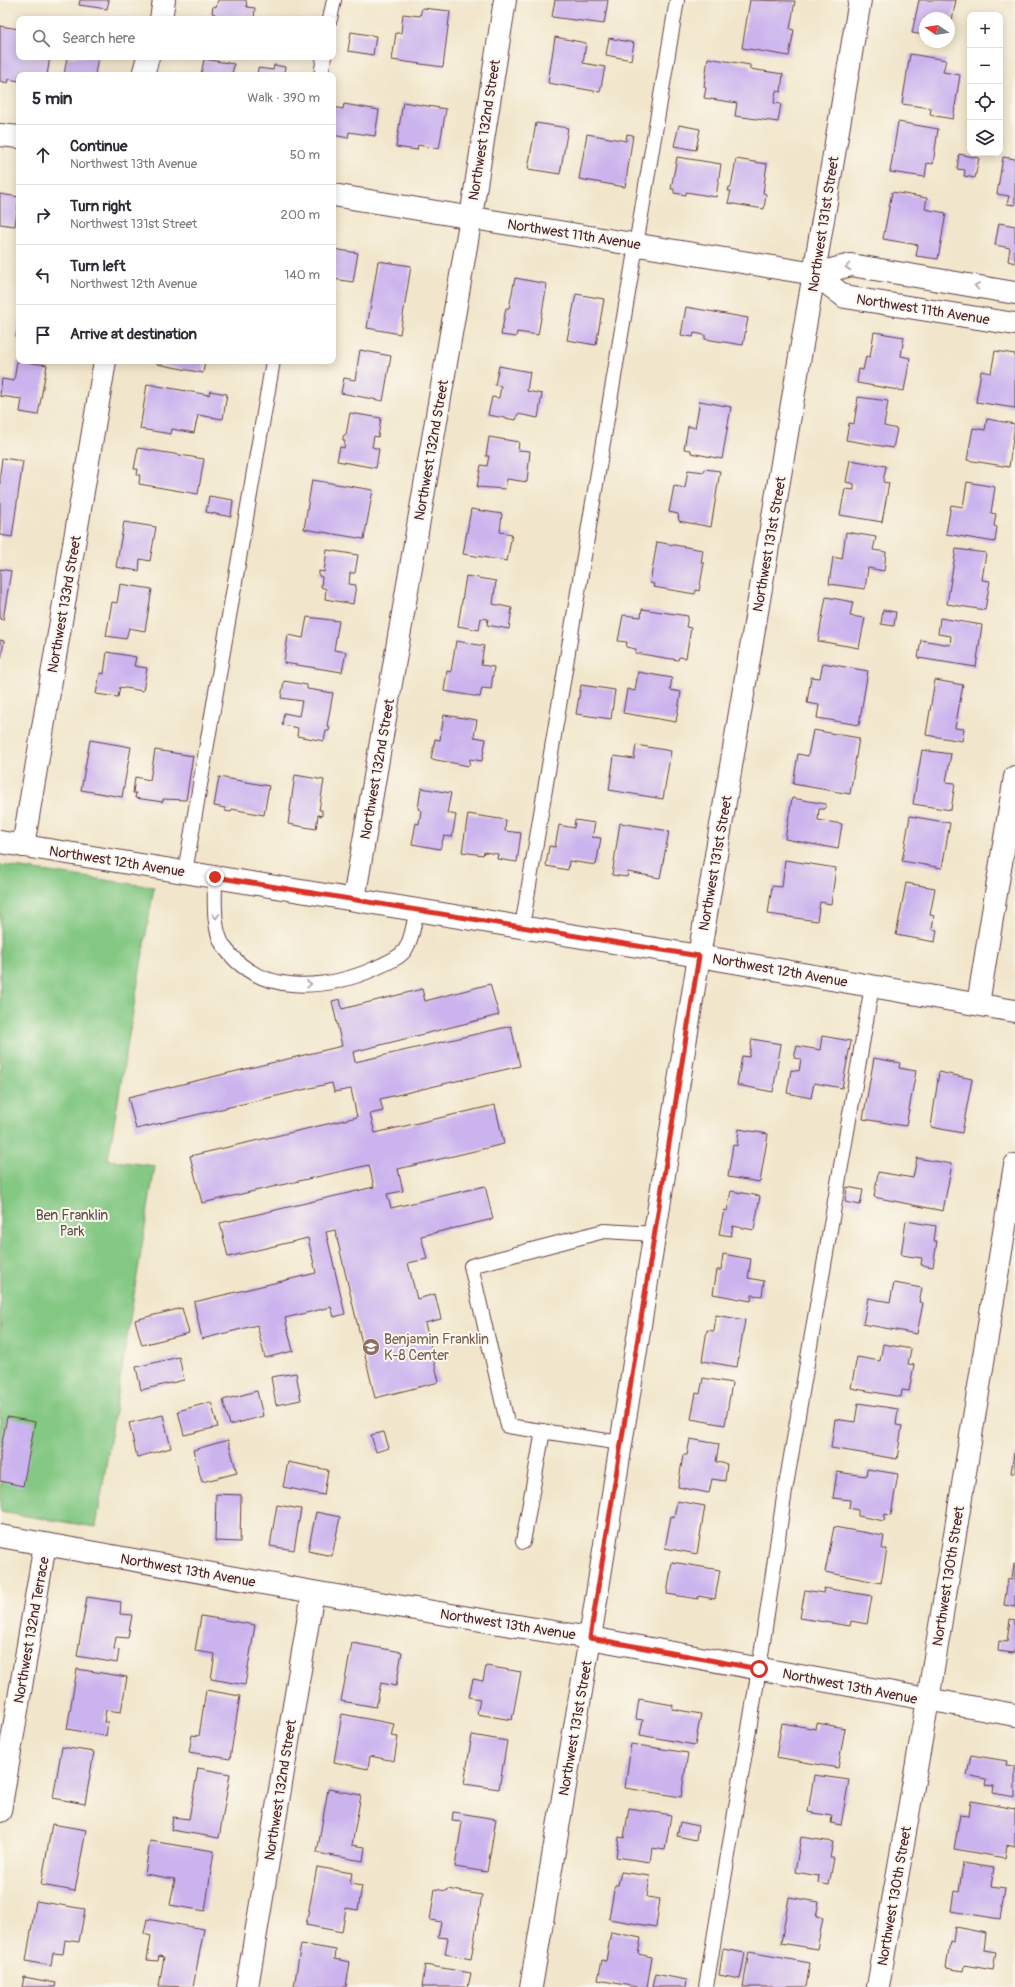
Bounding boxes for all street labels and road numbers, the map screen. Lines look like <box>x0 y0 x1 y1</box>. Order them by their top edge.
street label: Northwest 132nd Street <box>465 58 504 202</box>
street label: Northwest 131st Street <box>804 155 843 293</box>
street label: Northwest 11th Avenue <box>506 216 642 253</box>
street label: Northwest 11th Avenue <box>855 291 991 328</box>
street label: Northwest 132nd Street <box>411 378 452 522</box>
street label: Northwest 131st Street <box>749 475 790 613</box>
street label: Northwest 133rd Street <box>44 534 85 674</box>
street label: Northwest 132nd Street <box>357 697 398 841</box>
street label: Northwest 131st Street <box>695 794 736 932</box>
street label: Northwest 12th Avenue <box>48 842 186 881</box>
street label: Northwest 12th Avenue <box>711 950 849 991</box>
street label: Northwest 130th Street <box>929 1505 968 1647</box>
street label: Northwest 13th Avenue <box>119 1550 257 1591</box>
street label: Northwest 132nd Terrace <box>10 1555 53 1705</box>
street label: Northwest 13th Avenue <box>439 1605 577 1644</box>
street label: Northwest 131st Street <box>555 1659 596 1797</box>
street label: Northwest 13th Avenue <box>781 1665 919 1708</box>
street label: Northwest 132nd Street <box>261 1718 300 1862</box>
street label: Northwest 130th Street <box>874 1825 915 1967</box>

